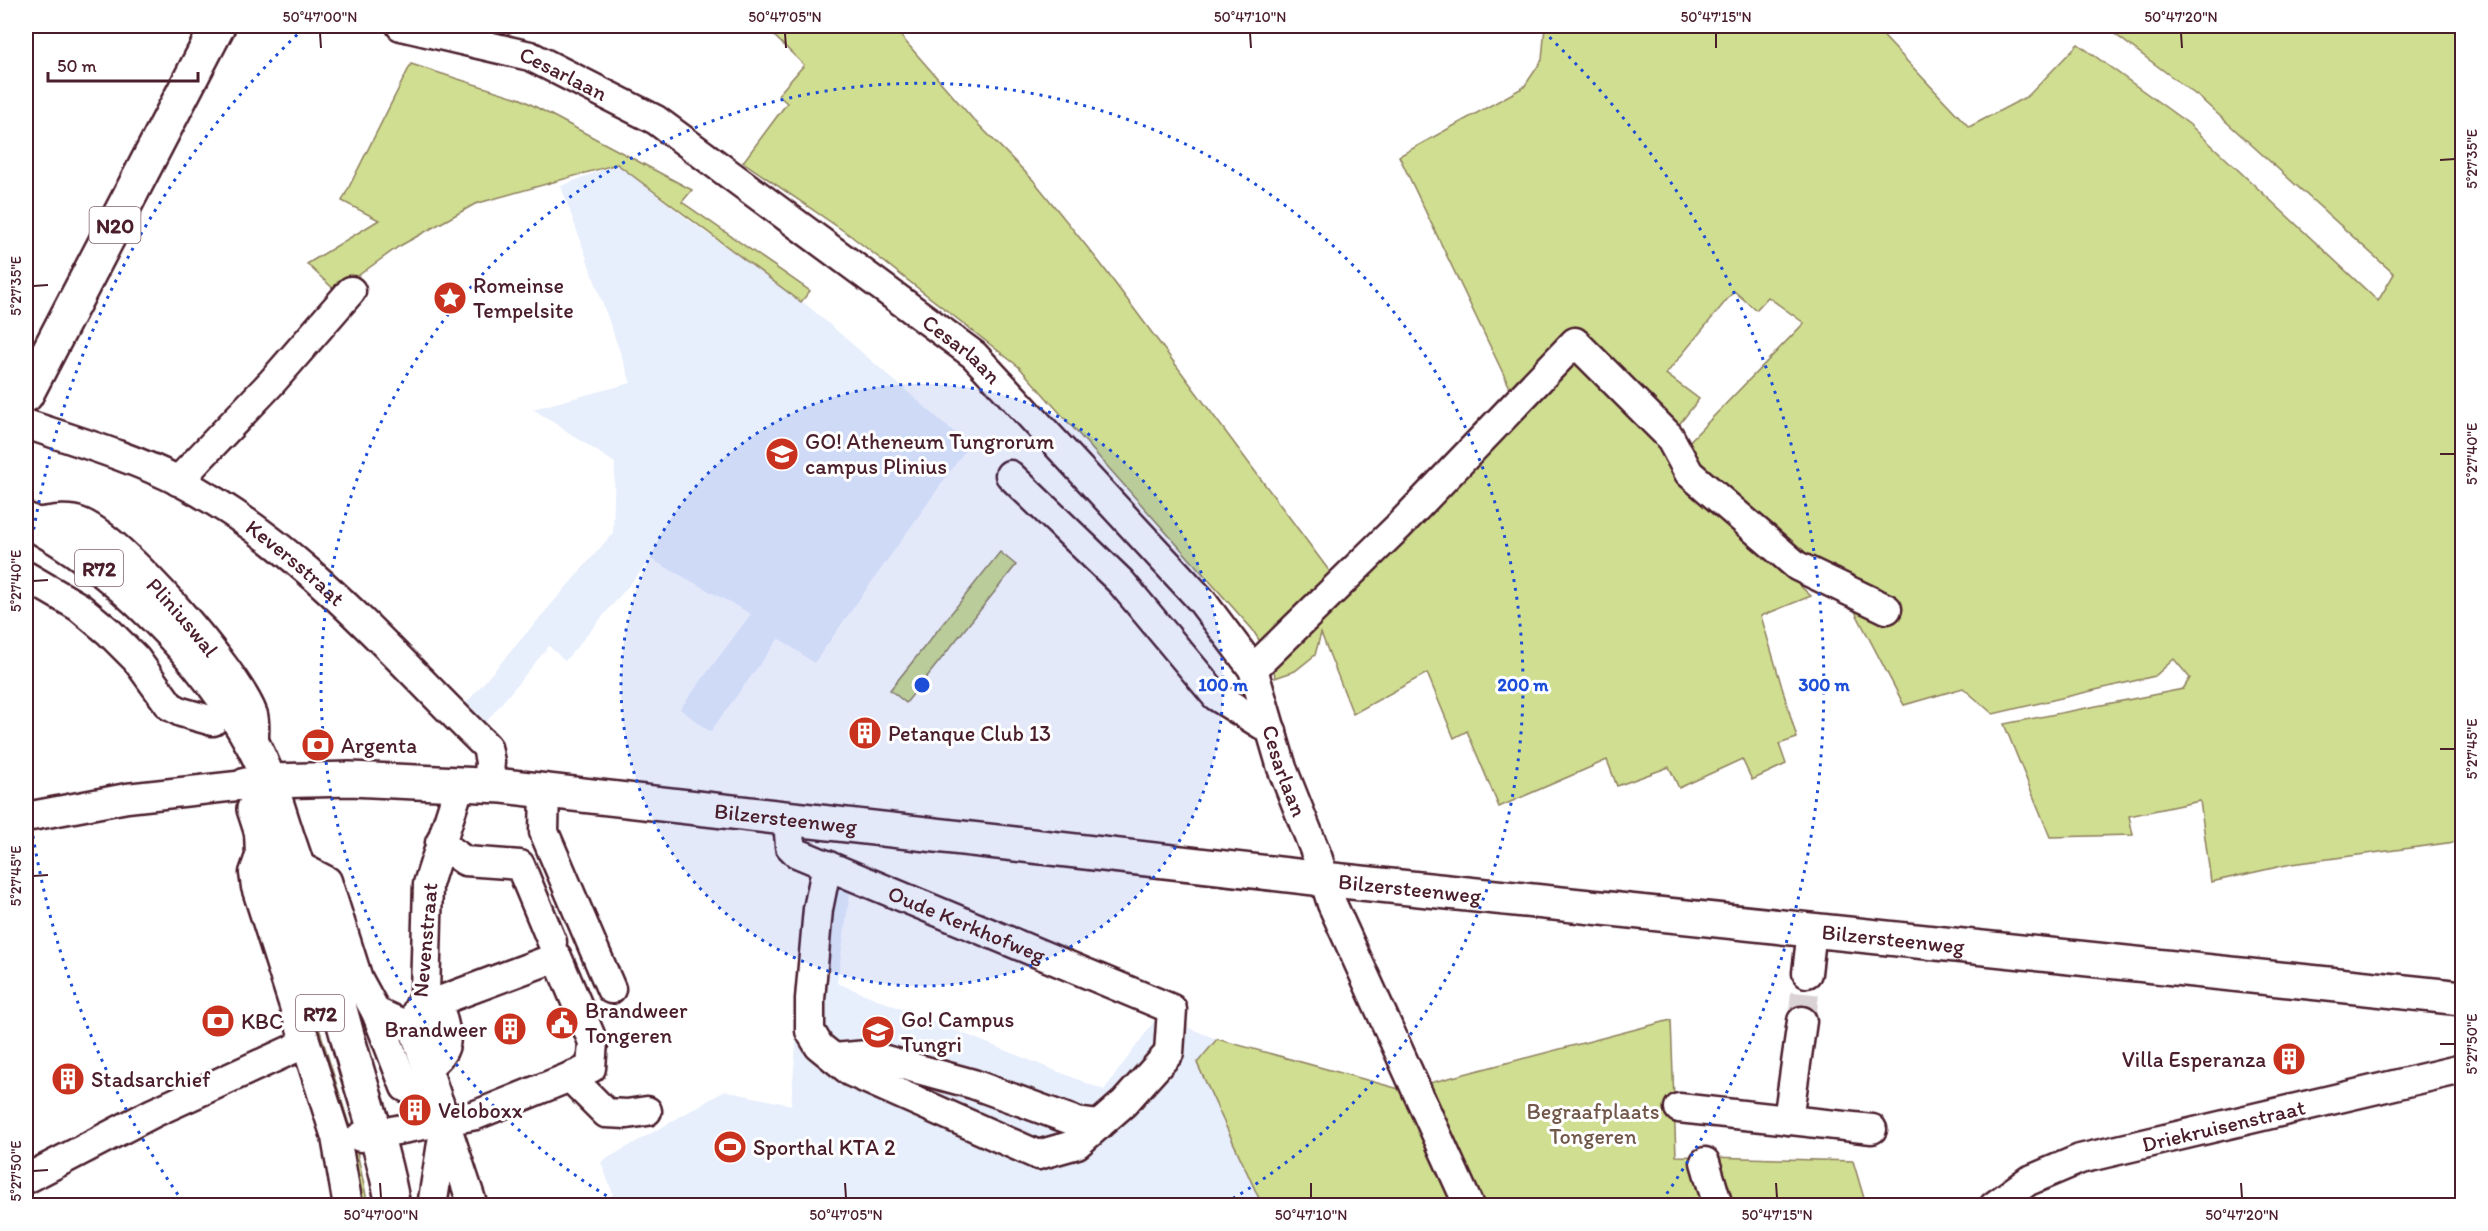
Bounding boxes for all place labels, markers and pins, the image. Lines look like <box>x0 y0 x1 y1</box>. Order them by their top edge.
place label: Romeinse Tempelsite <box>473 272 574 324</box>
place icon: Romeinse Tempelsite <box>432 280 468 316</box>
place label: GO! Atheneum Tungrorum campus Plinius <box>805 428 1055 480</box>
school or university icon: GO! Atheneum Tungrorum campus Plinius <box>764 436 800 472</box>
centre of rings <box>912 675 932 695</box>
building icon: Petanque Club 13 <box>847 715 883 751</box>
place label: Petanque Club 13 <box>888 720 1051 747</box>
bank icon: Argenta <box>300 727 336 763</box>
place label: Argenta <box>341 732 417 759</box>
place label: Brandweer Tongeren <box>585 997 688 1049</box>
bank icon: KBC <box>200 1003 236 1039</box>
public building icon: Brandweer Tongeren <box>544 1005 580 1041</box>
place label: Go! Campus Tungri <box>901 1006 1014 1058</box>
place label: KBC <box>241 1008 283 1035</box>
building icon: Brandweer <box>492 1011 528 1047</box>
school or university icon: Go! Campus Tungri <box>860 1014 896 1050</box>
place label: Brandweer <box>385 1016 488 1043</box>
building icon: Villa Esperanza <box>2271 1041 2307 1077</box>
place label: Villa Esperanza <box>2122 1046 2266 1073</box>
building icon: Stadsarchief <box>50 1061 86 1097</box>
place label: Stadsarchief <box>91 1066 211 1093</box>
building icon: Veloboxx <box>397 1092 433 1128</box>
place label: Veloboxx <box>438 1097 522 1124</box>
sports icon: Sporthal KTA 2 <box>712 1129 748 1165</box>
place label: Sporthal KTA 2 <box>753 1134 896 1161</box>

